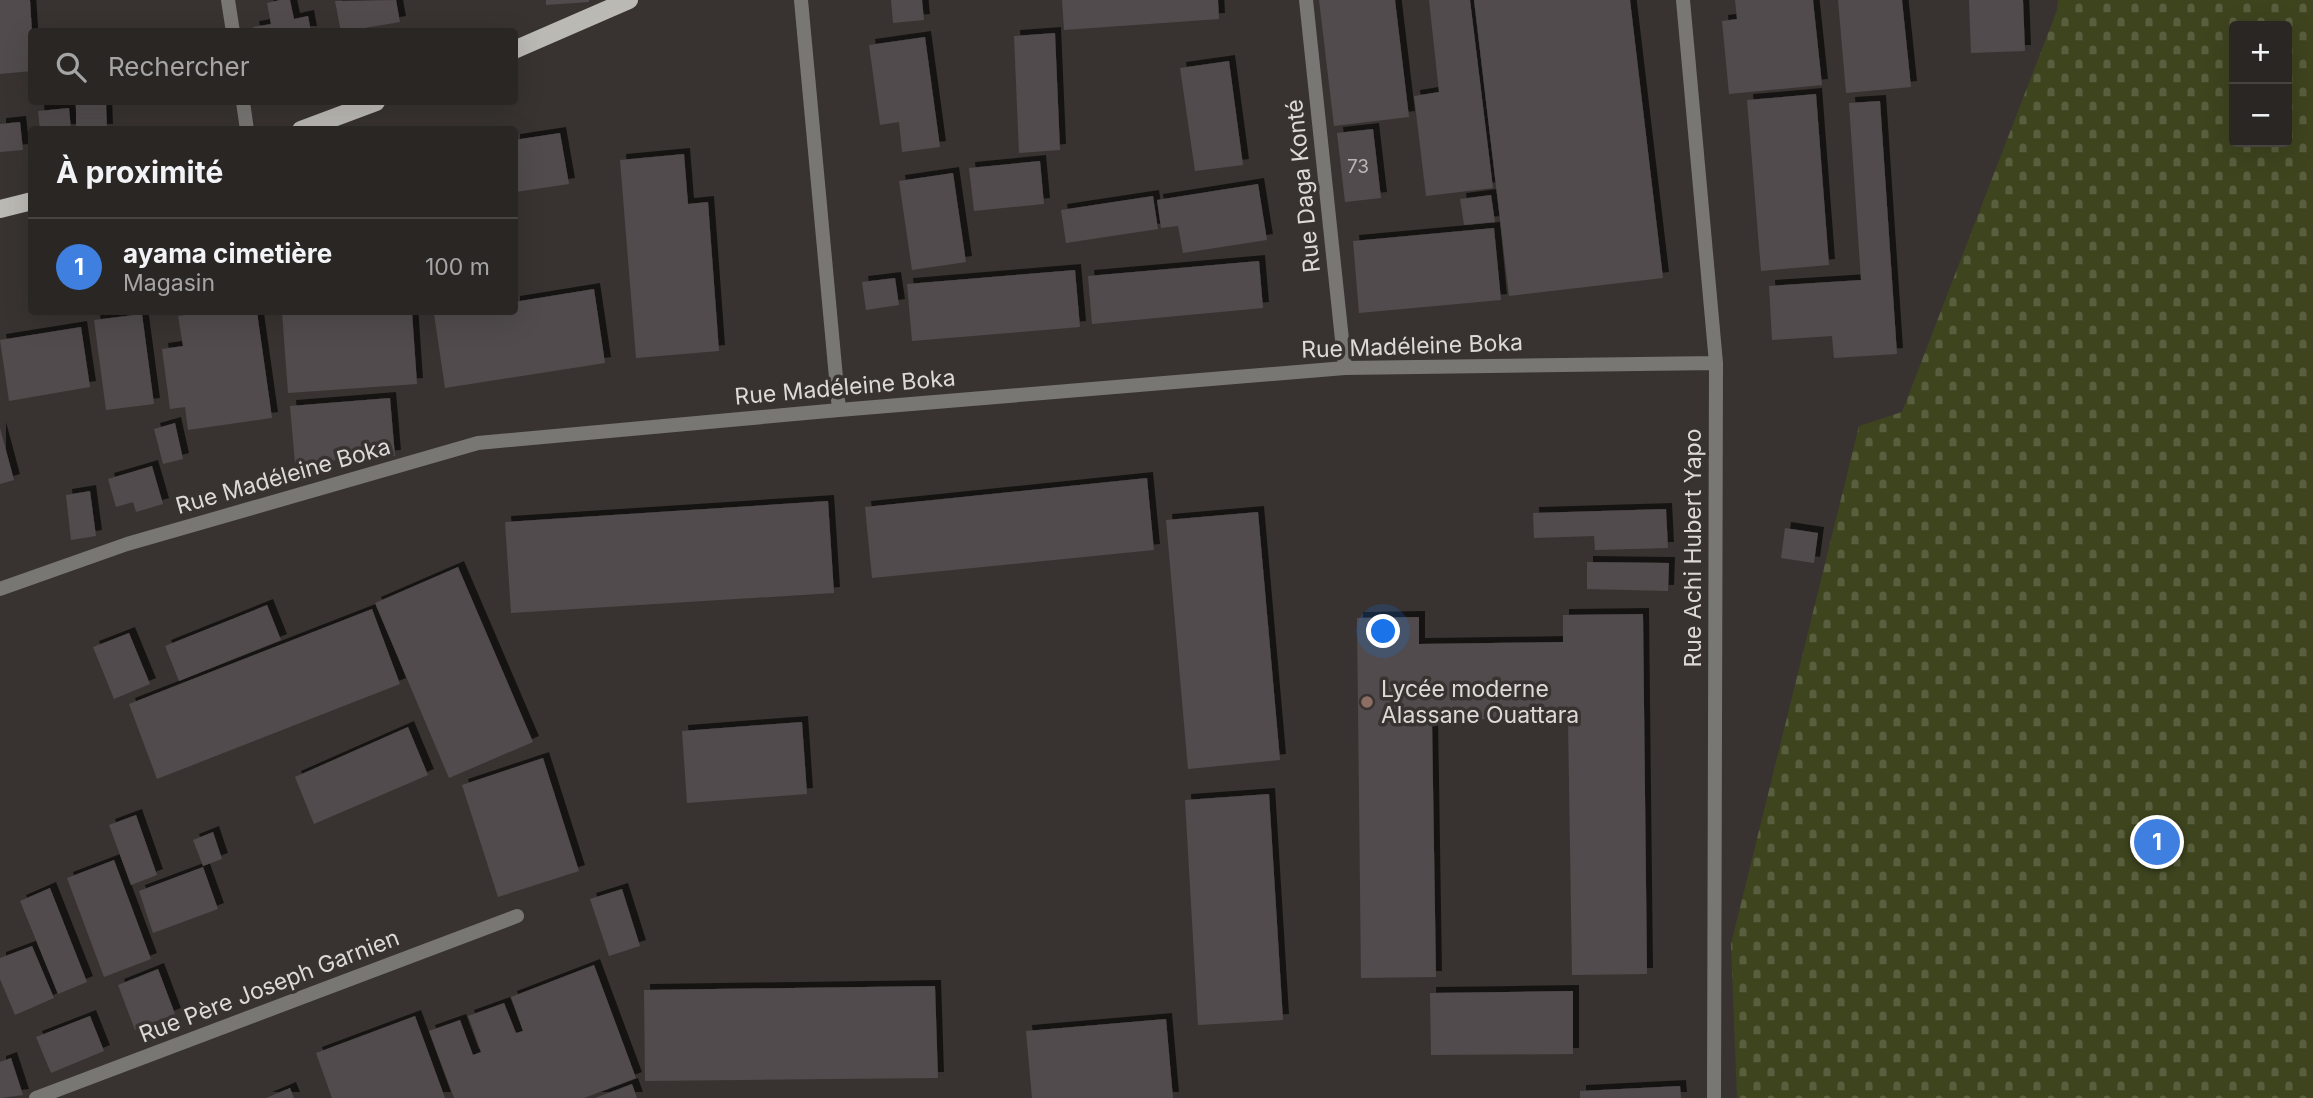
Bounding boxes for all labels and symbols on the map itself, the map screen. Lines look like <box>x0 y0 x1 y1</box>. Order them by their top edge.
street label: Rue Daga Konté <box>1280 98 1326 274</box>
house number: 73 <box>1347 155 1369 178</box>
street label: Rue Madéleine Boka <box>1301 328 1523 364</box>
street label: Rue Madéleine Boka <box>733 363 957 411</box>
street label: Rue Achi Hubert Yapo <box>1679 429 1707 667</box>
street label: Rue Madéleine Boka <box>173 432 393 520</box>
your location <box>1366 614 1400 648</box>
place label: Lycée moderne Alassane Ouattara <box>1381 675 1579 729</box>
marker: Lycée moderne Alassane Ouattara <box>1359 694 1375 710</box>
pin: 1 <box>2134 816 2180 868</box>
street label: Rue Père Joseph Garnien <box>135 923 403 1049</box>

